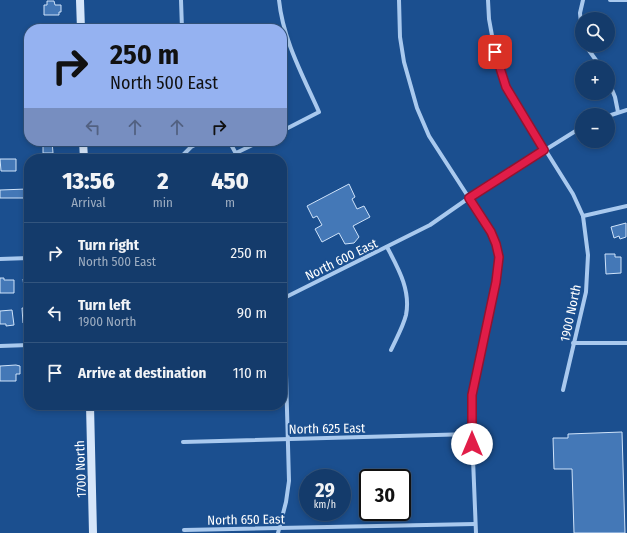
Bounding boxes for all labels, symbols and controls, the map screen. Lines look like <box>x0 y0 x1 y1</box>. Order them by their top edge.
map controls <box>575 12 615 148</box>
button: search <box>575 12 615 52</box>
pin <box>478 35 512 69</box>
text: 250 m <box>110 38 179 71</box>
icon: right <box>44 40 96 92</box>
icon: arrive <box>484 41 506 63</box>
button: + <box>575 60 615 100</box>
text: North 500 East <box>110 72 218 94</box>
button: − <box>575 108 615 148</box>
icon: left <box>82 116 104 138</box>
icon: ahead <box>124 116 146 138</box>
icon: ahead <box>166 116 188 138</box>
icon: right <box>208 116 230 138</box>
text: 13:56 <box>62 167 115 195</box>
text: 2 <box>157 167 169 195</box>
text: 450 <box>211 167 249 195</box>
text: Arrival <box>71 195 106 210</box>
text: min <box>153 195 173 210</box>
text: m <box>225 195 235 210</box>
street label: North 600 East <box>303 235 380 283</box>
text: Turn right <box>78 236 139 254</box>
icon: right <box>44 242 66 264</box>
text: 250 m <box>231 244 267 262</box>
text: North 500 East <box>78 254 156 269</box>
street label: 1900 North <box>557 283 584 343</box>
text: Turn left <box>78 296 131 314</box>
icon: left <box>44 302 66 324</box>
text: 90 m <box>237 304 267 322</box>
text: 1900 North <box>78 314 136 329</box>
icon: arrive <box>44 362 66 384</box>
text: Arrive at destination <box>78 364 206 382</box>
text: 110 m <box>233 364 267 382</box>
street label: North 625 East <box>289 420 366 437</box>
position arrow <box>451 423 493 465</box>
street label: 1700 North <box>72 440 89 498</box>
speed limit sign: 30 <box>359 469 411 521</box>
text: 29 <box>315 478 335 502</box>
text: km/h <box>314 499 336 511</box>
street label: North 650 East <box>207 511 286 528</box>

